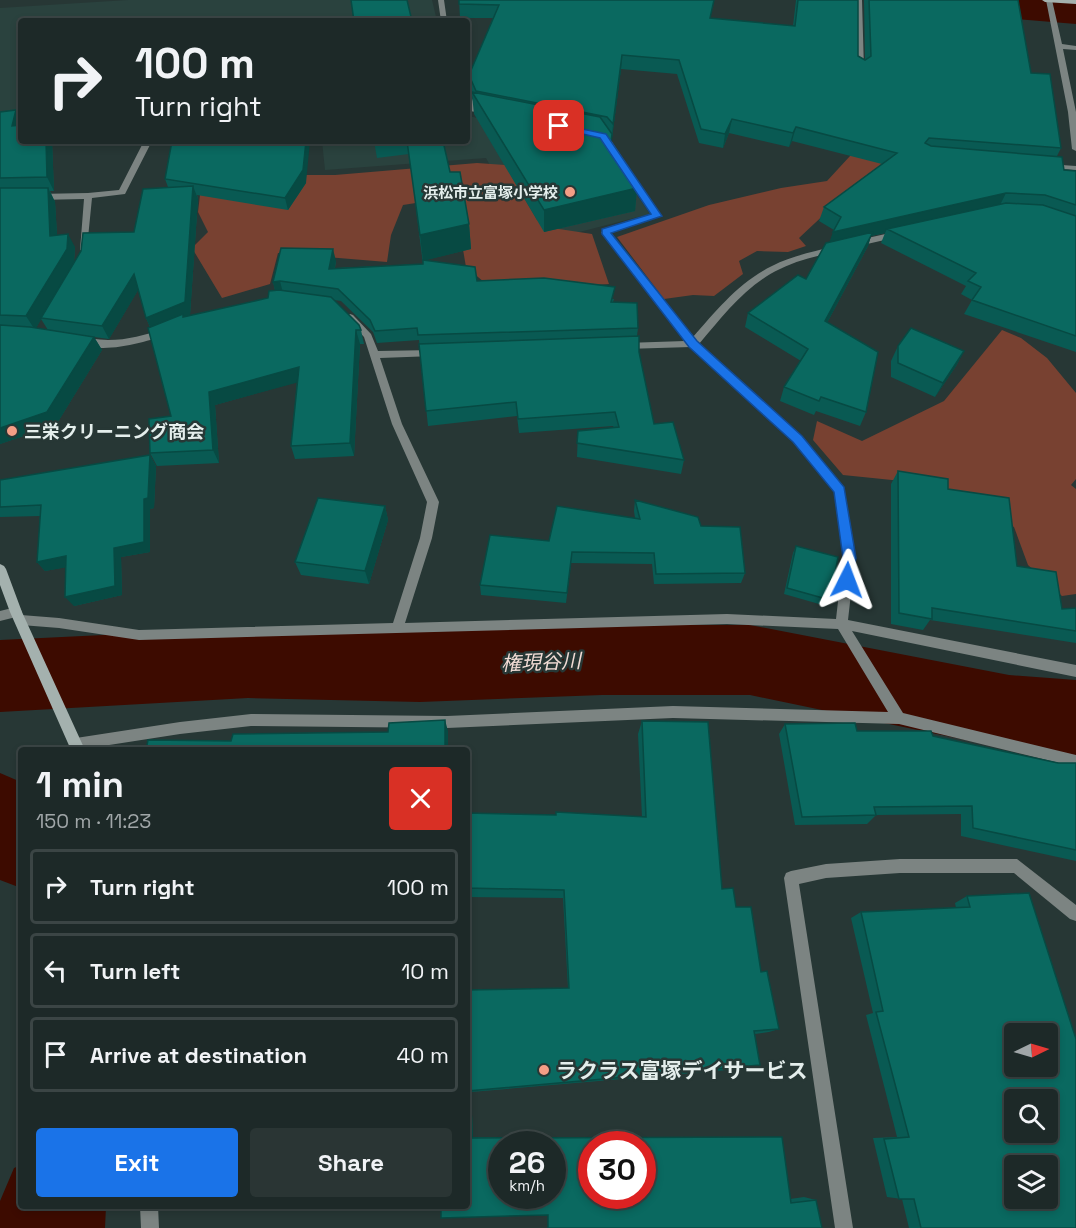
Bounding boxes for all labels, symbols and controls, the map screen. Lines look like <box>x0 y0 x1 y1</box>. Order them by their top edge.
text: 100 m <box>135 37 255 90</box>
icon: right <box>36 42 114 120</box>
text: Turn right <box>135 89 262 124</box>
pin <box>533 100 584 151</box>
icon: arrive <box>542 109 575 142</box>
place label: 浜松市立富塚小学校 <box>423 183 558 202</box>
marker: 浜松市立富塚小学校 <box>563 185 577 199</box>
place label: 三栄クリーニング商会 <box>24 420 204 443</box>
marker: 三栄クリーニング商会 <box>5 424 19 438</box>
position arrow <box>815 548 879 612</box>
water label: 権現谷川 <box>501 648 583 676</box>
text: 1 min <box>36 762 124 808</box>
button: close <box>389 767 452 830</box>
text: 150 m · 11:23 <box>36 808 151 834</box>
icon: right <box>39 870 72 903</box>
text: Turn right <box>90 873 195 901</box>
text: 100 m <box>387 873 449 901</box>
icon: left <box>39 954 72 987</box>
text: Turn left <box>90 957 180 985</box>
text: 10 m <box>401 957 449 985</box>
north arrow <box>1004 1023 1058 1077</box>
map controls <box>1004 1023 1058 1209</box>
icon: arrive <box>39 1038 72 1071</box>
text: Arrive at destination <box>90 1041 307 1069</box>
text: 40 m <box>397 1041 449 1069</box>
place label: ラクラス富塚デイサービス <box>556 1057 808 1084</box>
marker: ラクラス富塚デイサービス <box>537 1063 551 1077</box>
button: search <box>1004 1089 1058 1143</box>
button: Exit <box>36 1128 238 1197</box>
button: Share <box>250 1128 452 1197</box>
speed limit sign: 30 <box>578 1131 656 1209</box>
text: 26 <box>509 1143 545 1182</box>
button: layers <box>1004 1155 1058 1209</box>
text: km/h <box>509 1176 545 1195</box>

